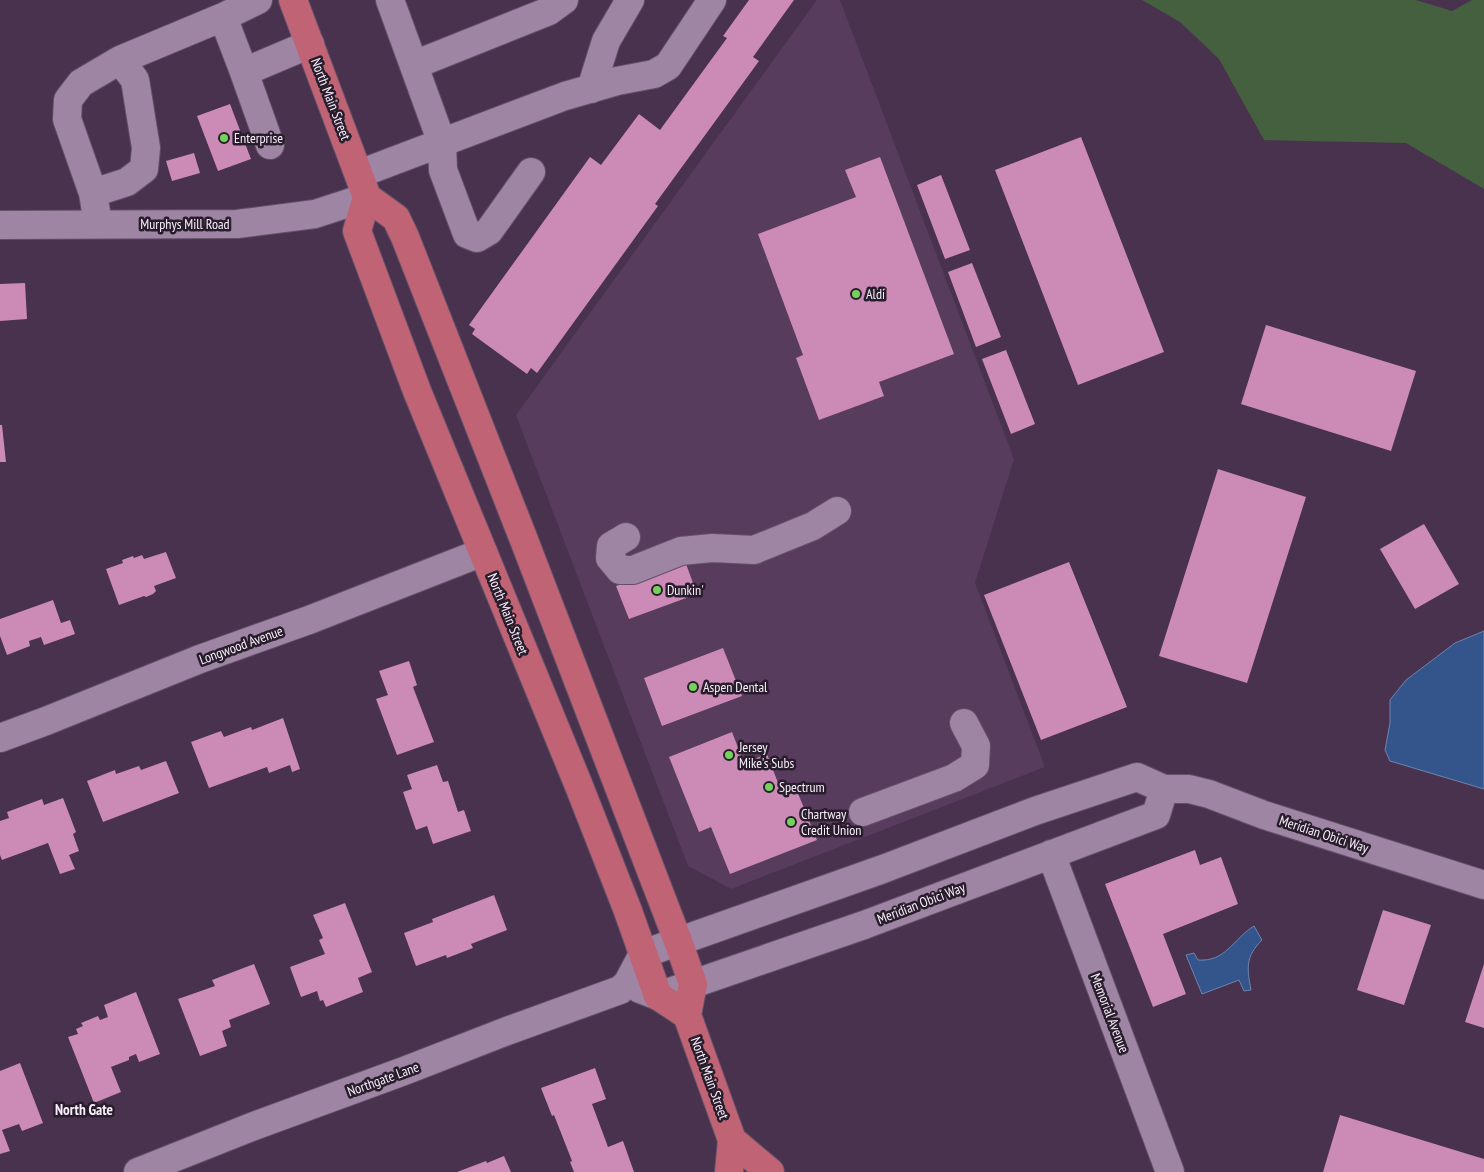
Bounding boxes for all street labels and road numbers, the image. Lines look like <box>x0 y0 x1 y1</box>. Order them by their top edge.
street label: North Main Street <box>307 55 355 143</box>
street label: Murphys Mill Road <box>140 215 230 233</box>
street label: North Main Street <box>483 571 533 658</box>
street label: Longwood Avenue <box>197 621 285 668</box>
street label: Meridian Obici Way <box>1277 811 1372 857</box>
street label: Meridian Obici Way <box>874 878 968 928</box>
street label: Memorial Avenue <box>1087 971 1133 1055</box>
street label: North Main Street <box>687 1034 733 1122</box>
street label: Northgate Lane <box>345 1058 422 1100</box>

